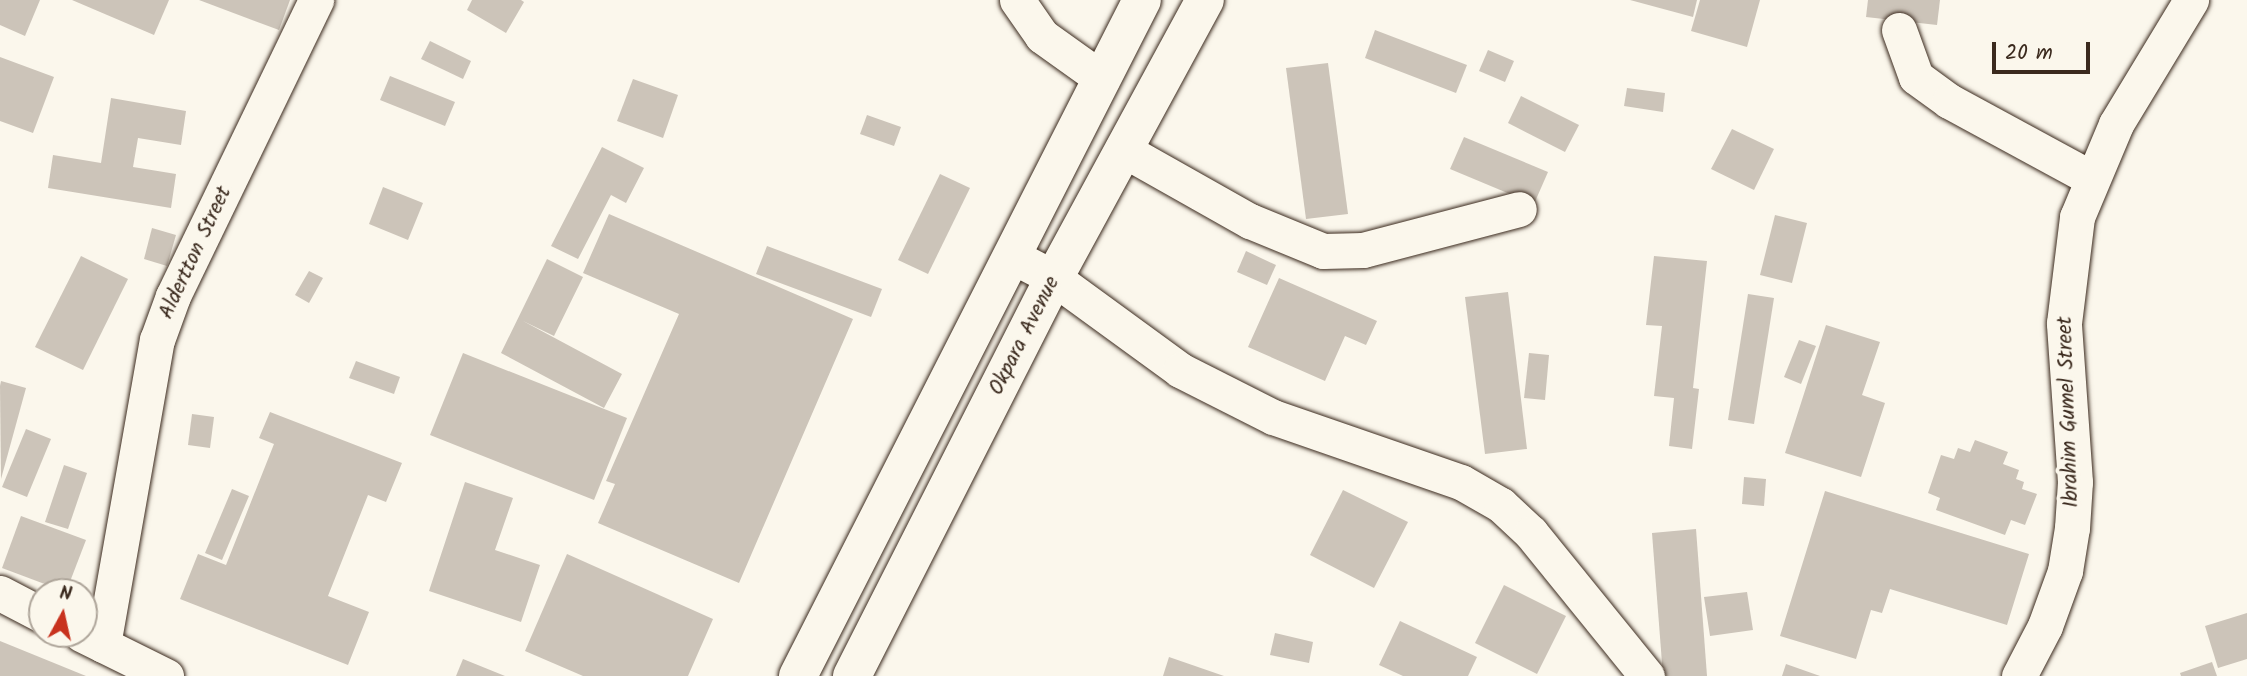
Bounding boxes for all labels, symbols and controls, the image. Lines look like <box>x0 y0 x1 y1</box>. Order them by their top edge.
scale bar <box>1995 28 2093 72</box>
text: 20 m <box>2005 37 2053 70</box>
street label: Aldertton Street <box>154 183 238 323</box>
street label: Okpara Avenue <box>984 273 1066 399</box>
street label: Ibrahim Gumel Street <box>2053 316 2085 508</box>
north arrow <box>28 578 98 648</box>
text: N <box>58 578 74 610</box>

